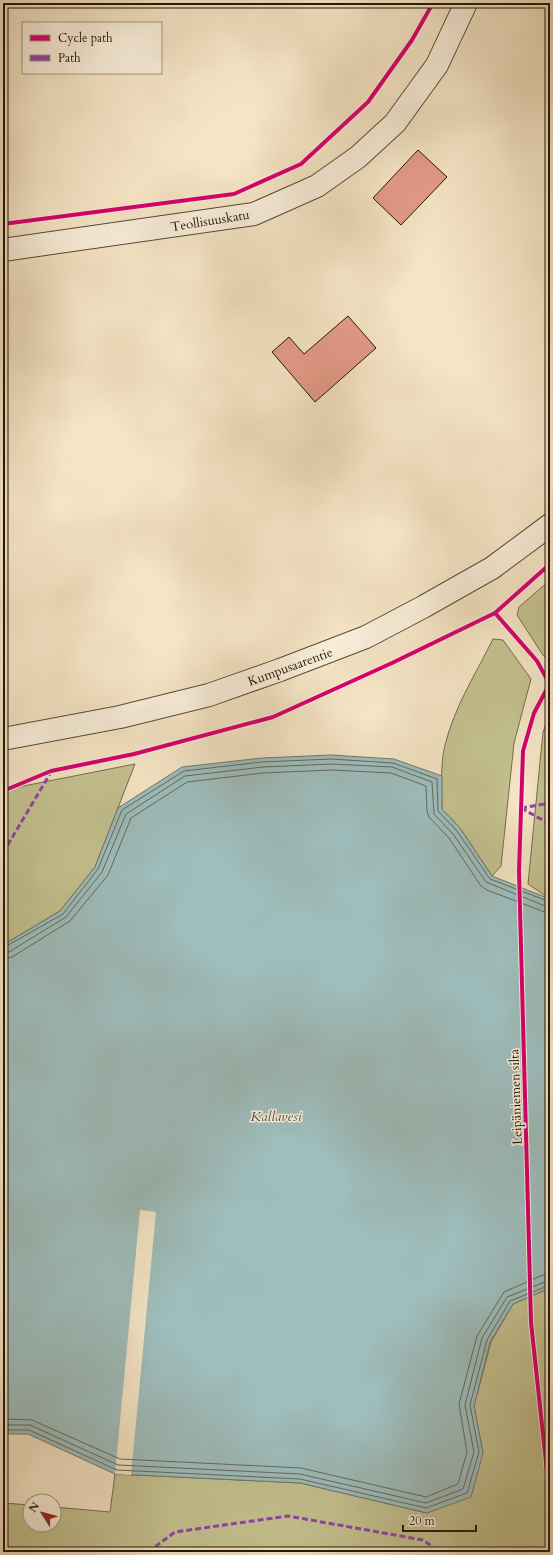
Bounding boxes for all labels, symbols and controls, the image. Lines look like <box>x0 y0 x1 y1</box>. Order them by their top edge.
legend <box>22 22 162 74</box>
text: Cycle path <box>58 30 113 46</box>
text: Path <box>58 50 81 66</box>
street label: Teollisuuskatu <box>169 206 251 236</box>
street label: Kumpusaarentie <box>245 643 335 691</box>
street label: Leipäniemen silta <box>505 1048 527 1145</box>
water label: Kallavesi <box>251 1107 302 1126</box>
north arrow <box>22 1493 62 1533</box>
text: N <box>25 1499 43 1516</box>
scale bar <box>403 1507 476 1533</box>
text: 20 m <box>409 1513 436 1529</box>

